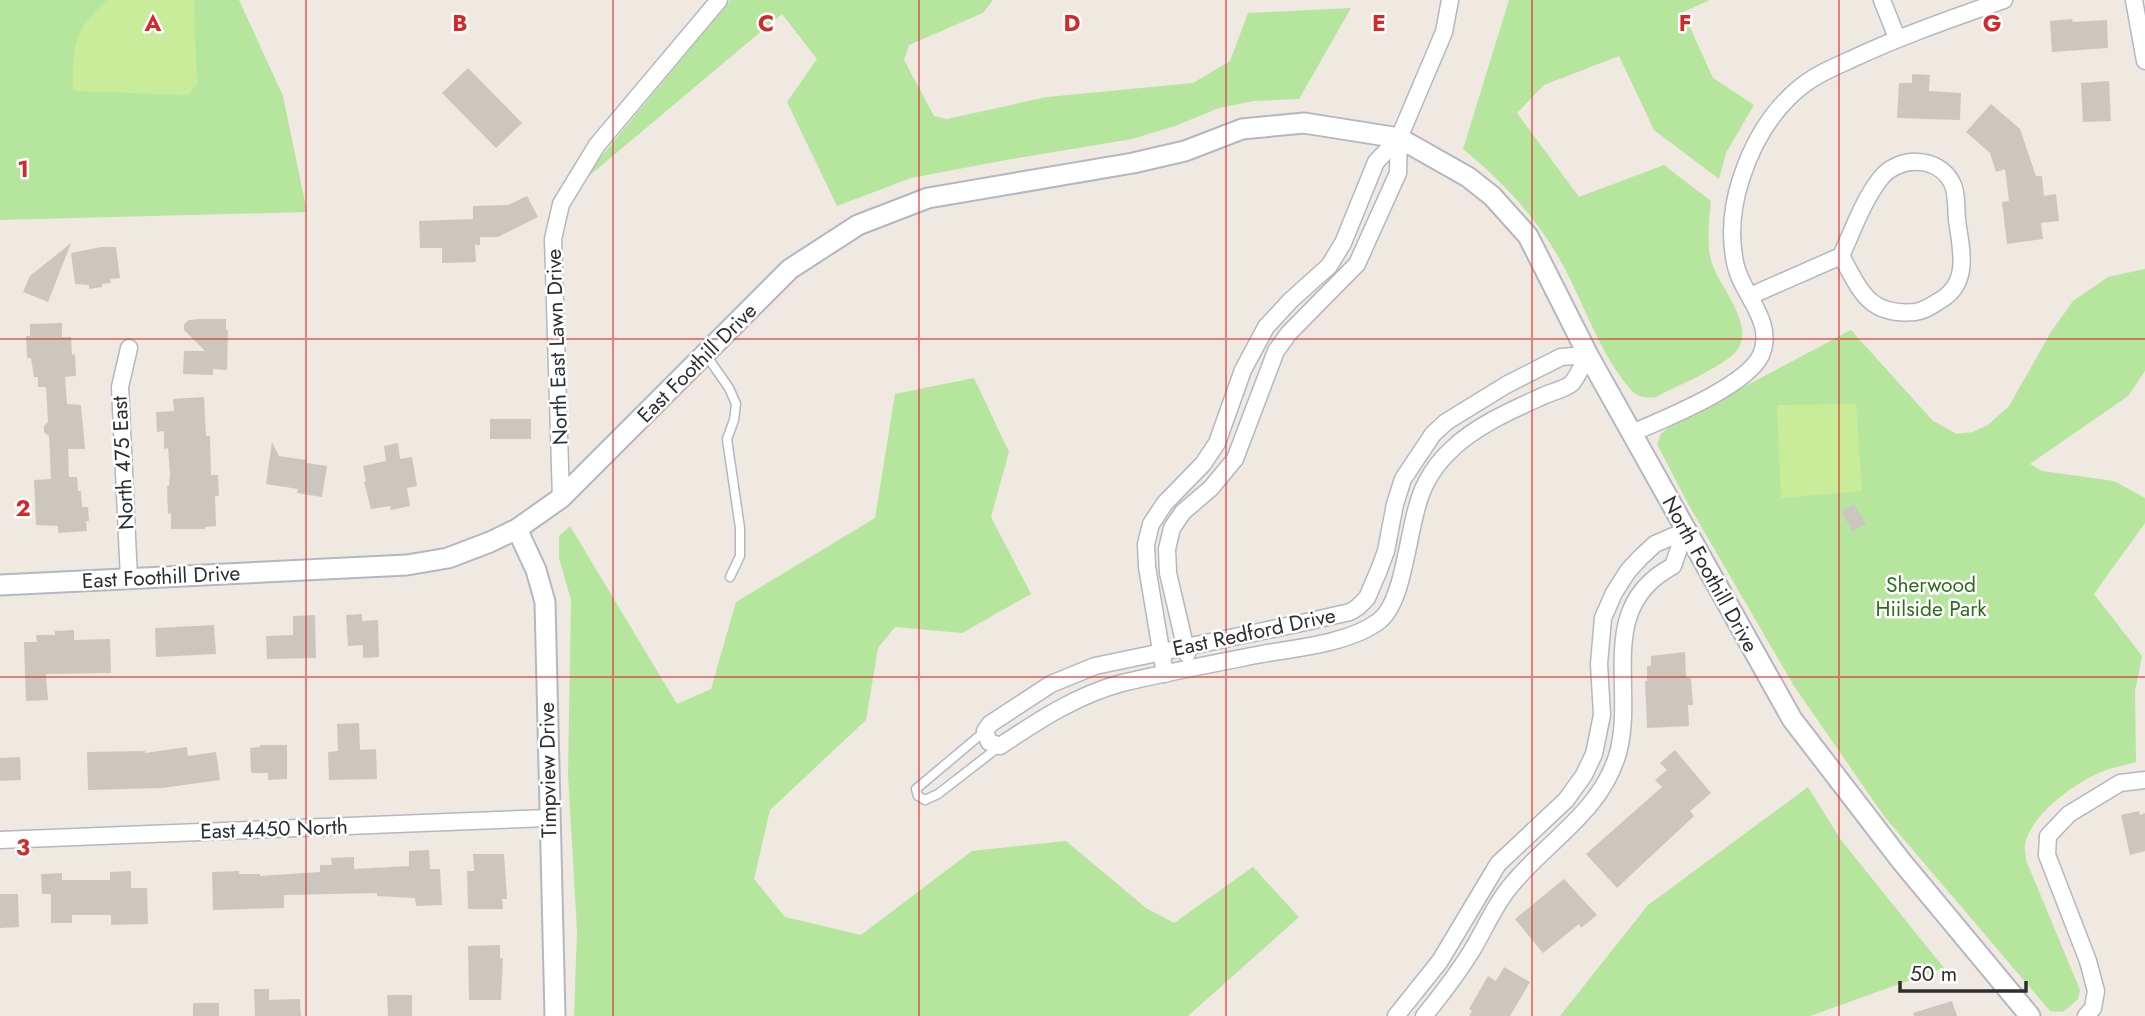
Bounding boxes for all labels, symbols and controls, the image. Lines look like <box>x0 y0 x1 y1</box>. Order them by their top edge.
text: A <box>144 6 162 40</box>
text: B <box>452 6 468 40</box>
text: C <box>758 6 774 40</box>
text: D <box>1064 6 1081 40</box>
text: E <box>1372 6 1386 40</box>
text: F <box>1679 6 1691 40</box>
text: G <box>1983 6 2001 40</box>
text: 1 <box>17 152 29 186</box>
street label: North East Lawn Drive <box>539 248 575 446</box>
street label: East Foothill Drive <box>630 296 764 430</box>
street label: North 475 East <box>105 395 141 531</box>
text: 2 <box>15 491 31 525</box>
street label: North Foothill Drive <box>1655 491 1765 658</box>
street label: East Foothill Drive <box>81 558 241 596</box>
park label: Sherwood Hiilside Park <box>1875 570 1987 624</box>
street label: East Redford Drive <box>1170 600 1338 664</box>
street label: Timpview Drive <box>532 702 564 838</box>
street label: East 4450 North <box>200 811 348 847</box>
text: 3 <box>16 830 30 864</box>
scale bar <box>1900 950 2026 994</box>
text: 50 m <box>1910 959 1957 989</box>

